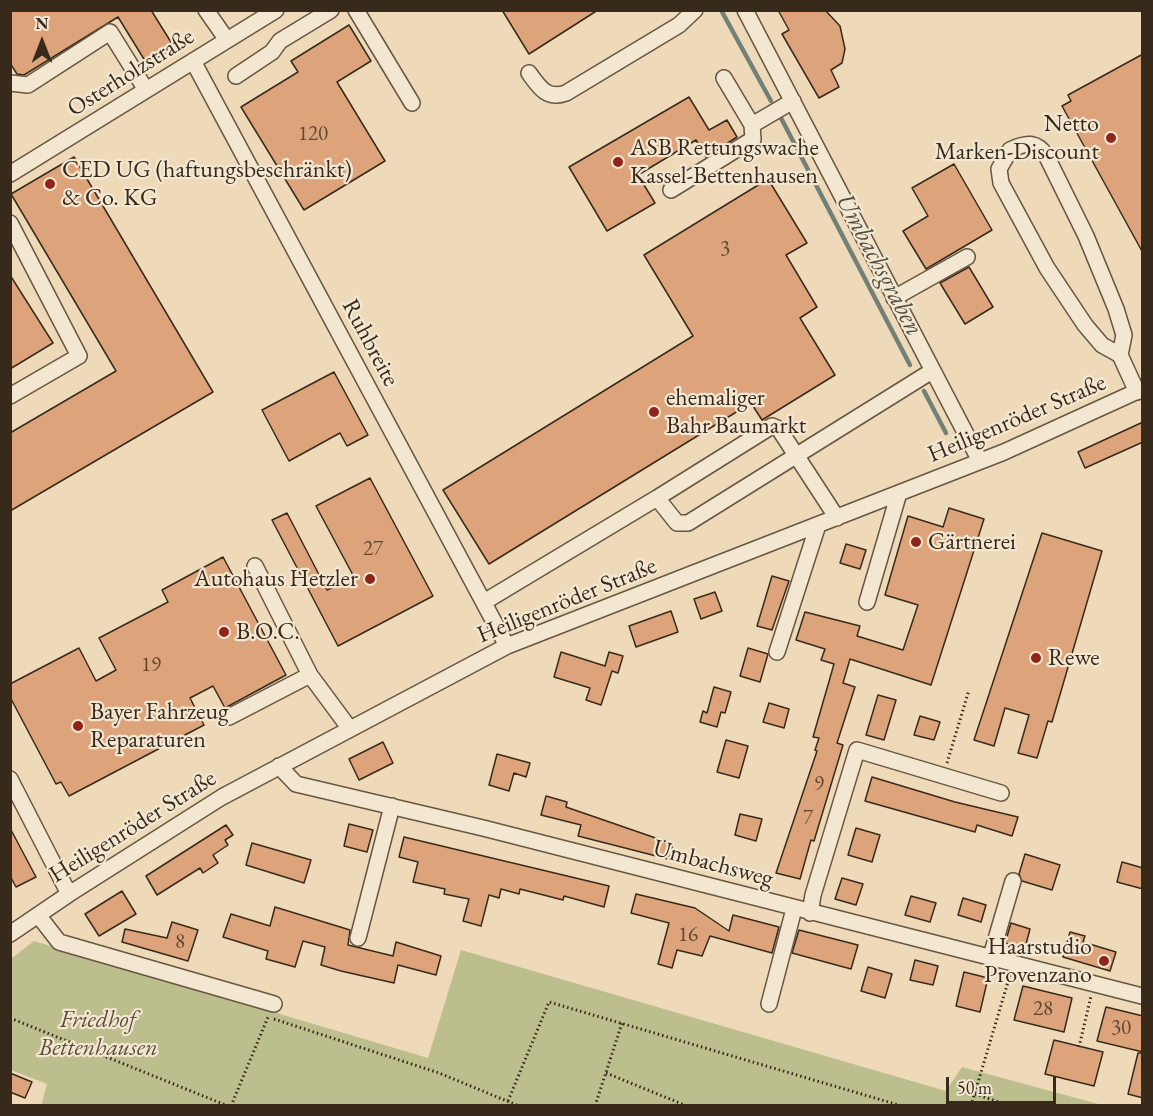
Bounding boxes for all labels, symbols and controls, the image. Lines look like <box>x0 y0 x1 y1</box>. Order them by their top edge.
north arrow <box>12 12 72 72</box>
text: N <box>36 13 48 34</box>
street label: Osterholzstraße <box>62 23 200 123</box>
place label: Netto Marken-Discount <box>935 110 1099 166</box>
house number: 120 <box>298 121 328 147</box>
marker: Netto Marken-Discount <box>1104 131 1118 145</box>
place label: ASB Rettungswache Kassel-Bettenhausen <box>630 134 819 190</box>
marker: ASB Rettungswache Kassel-Bettenhausen <box>611 155 625 169</box>
place label: CED UG (haftungsbeschränkt) & Co. KG <box>62 156 352 212</box>
marker: CED UG (haftungsbeschränkt) & Co. KG <box>43 177 57 191</box>
water label: Umbachsgraben <box>829 189 929 341</box>
house number: 3 <box>720 236 730 262</box>
street label: Ruhbreite <box>335 294 405 392</box>
street label: Heiligenröder Straße <box>924 368 1110 470</box>
place label: ehemaliger Bahr Baumarkt <box>666 384 806 440</box>
marker: ehemaliger Bahr Baumarkt <box>647 405 661 419</box>
place label: Gärtnerei <box>928 528 1016 556</box>
marker: Gärtnerei <box>909 535 923 549</box>
house number: 27 <box>363 536 383 562</box>
street label: Heiligenröder Straße <box>473 552 661 650</box>
place label: Autohaus Hetzler <box>194 565 358 593</box>
marker: Autohaus Hetzler <box>363 572 377 586</box>
place label: B.O.C. <box>236 618 300 646</box>
marker: B.O.C. <box>217 625 231 639</box>
place label: Rewe <box>1048 644 1100 672</box>
marker: Rewe <box>1029 651 1043 665</box>
house number: 19 <box>141 652 161 678</box>
place label: Bayer Fahrzeug Reparaturen <box>90 698 229 754</box>
marker: Bayer Fahrzeug Reparaturen <box>71 719 85 733</box>
street label: Heiligenröder Straße <box>44 764 222 890</box>
house number: 9 <box>814 771 824 797</box>
house number: 7 <box>803 805 813 831</box>
street label: Umbachsweg <box>650 834 776 894</box>
house number: 16 <box>678 922 698 948</box>
house number: 8 <box>175 929 185 955</box>
place label: Haarstudio Provenzano <box>984 933 1092 989</box>
marker: Haarstudio Provenzano <box>1097 954 1111 968</box>
house number: 28 <box>1033 996 1053 1022</box>
park label: Friedhof Bettenhausen <box>38 1006 158 1062</box>
house number: 30 <box>1111 1015 1131 1041</box>
scale bar <box>949 1065 1058 1103</box>
text: 50 m <box>957 1076 992 1099</box>

